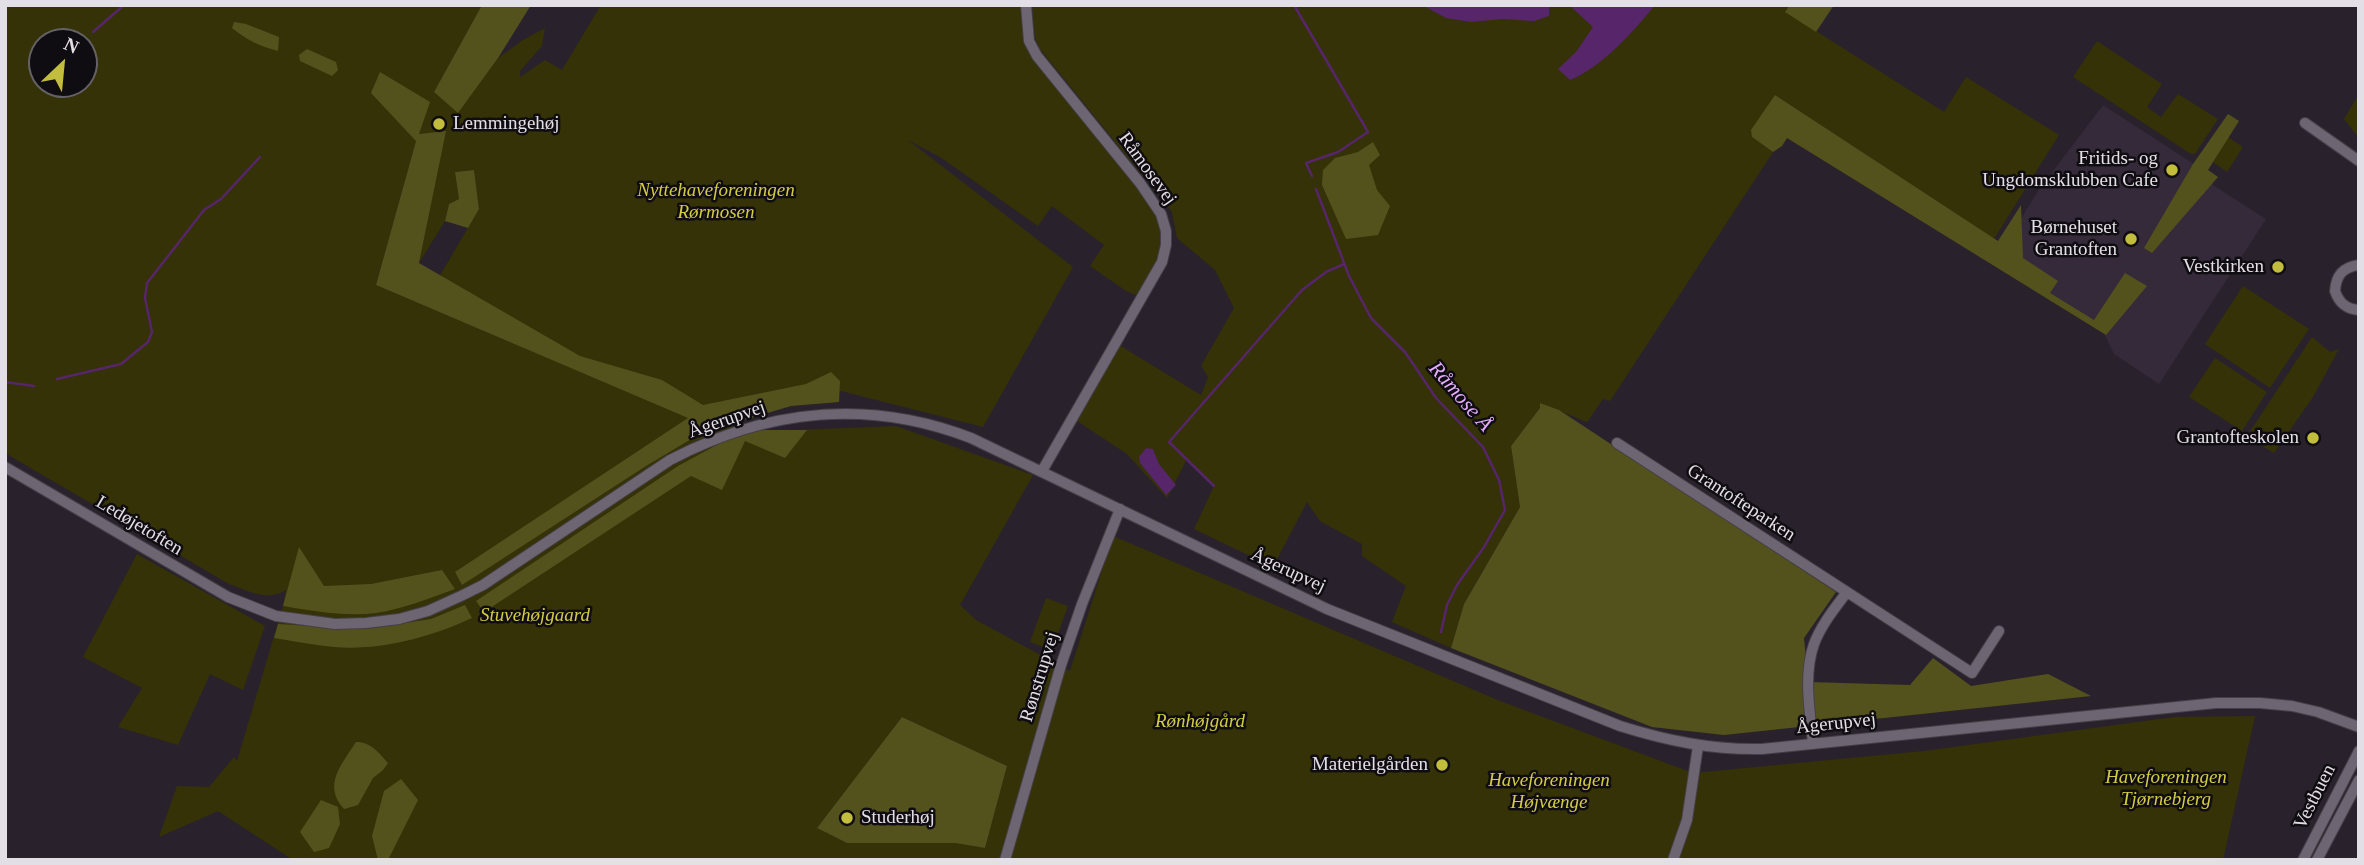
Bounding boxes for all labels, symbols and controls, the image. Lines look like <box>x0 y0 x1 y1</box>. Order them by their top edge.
north arrow <box>28 28 98 98</box>
text: N <box>61 33 82 58</box>
place label: Lemmingehøj <box>453 113 560 135</box>
marker: Lemmingehøj <box>431 116 447 132</box>
street label: Råmosevej <box>1113 128 1181 210</box>
place label: Fritids- og Ungdomsklubben Cafe <box>1982 148 2158 192</box>
marker: Fritids- og Ungdomsklubben Cafe <box>2164 162 2180 178</box>
park label: Nyttehaveforeningen Rørmosen <box>637 180 795 224</box>
place label: Børnehuset Grantoften <box>2030 217 2117 261</box>
marker: Børnehuset Grantoften <box>2123 231 2139 247</box>
place label: Vestkirken <box>2183 256 2264 278</box>
marker: Vestkirken <box>2270 259 2286 275</box>
water label: Råmose Å <box>1423 357 1497 437</box>
street label: Ågerupvej <box>685 396 769 444</box>
place label: Grantofteskolen <box>2177 427 2299 449</box>
marker: Grantofteskolen <box>2305 430 2321 446</box>
street label: Grantofteparken <box>1683 460 1799 546</box>
street label: Ledøjetoften <box>92 491 186 561</box>
street label: Ågerupvej <box>1247 544 1329 598</box>
park label: Stuvehøjgaard <box>480 605 590 627</box>
street label: Rønstrupvej <box>1016 629 1064 725</box>
street label: Ågerupvej <box>1795 708 1877 740</box>
park label: Rønhøjgård <box>1155 711 1245 733</box>
place label: Materielgården <box>1312 754 1428 776</box>
marker: Materielgården <box>1434 757 1450 773</box>
street label: Vestbuen <box>2289 761 2341 833</box>
park label: Haveforeningen Tjørnebjerg <box>2105 767 2227 811</box>
park label: Haveforeningen Højvænge <box>1488 770 1610 814</box>
place label: Studerhøj <box>861 807 935 829</box>
marker: Studerhøj <box>839 810 855 826</box>

